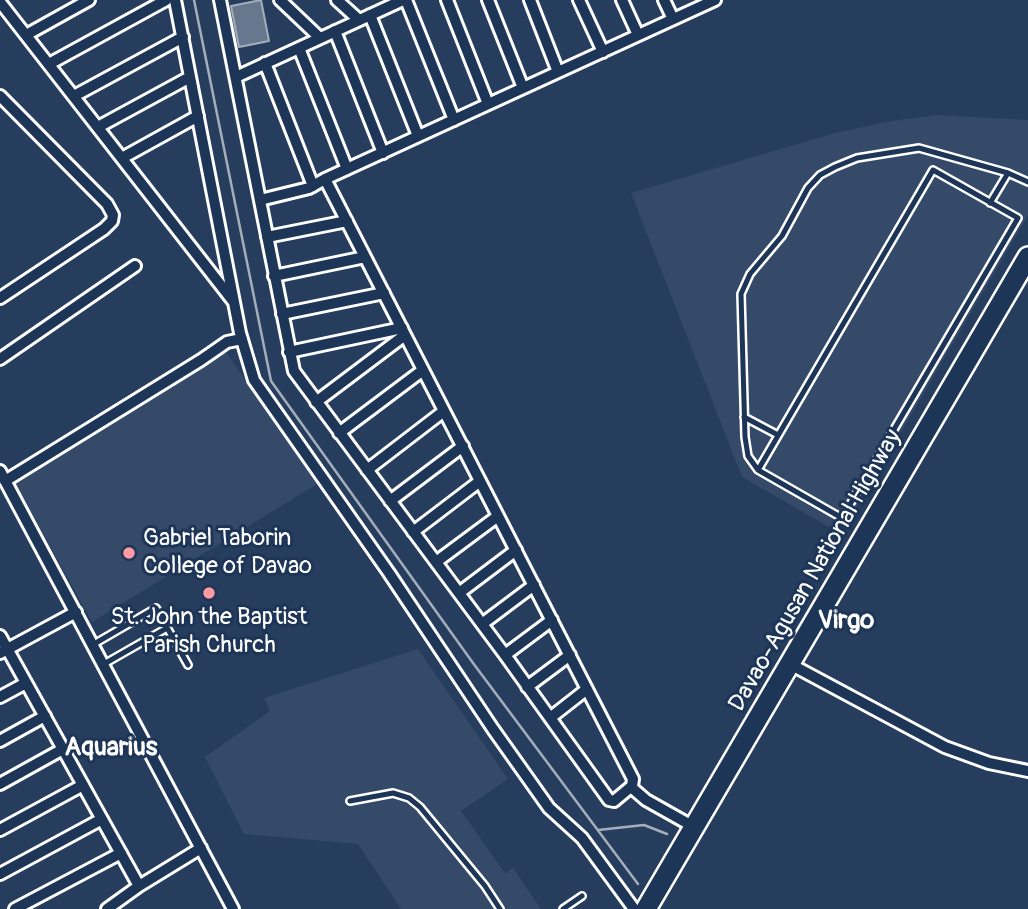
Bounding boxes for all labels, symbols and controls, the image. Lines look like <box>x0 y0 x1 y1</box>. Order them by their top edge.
street label: Davao-Agusan National Highway <box>723 425 909 717</box>
place label: Gabriel Taborin College of Davao <box>143 525 312 581</box>
marker: Gabriel Taborin College of Davao <box>121 545 137 561</box>
marker: St. John the Baptist Parish Church <box>201 585 217 601</box>
place label: St. John the Baptist Parish Church <box>111 604 307 660</box>
district label: Virgo <box>818 605 874 637</box>
district label: Aquarius <box>65 732 157 764</box>

